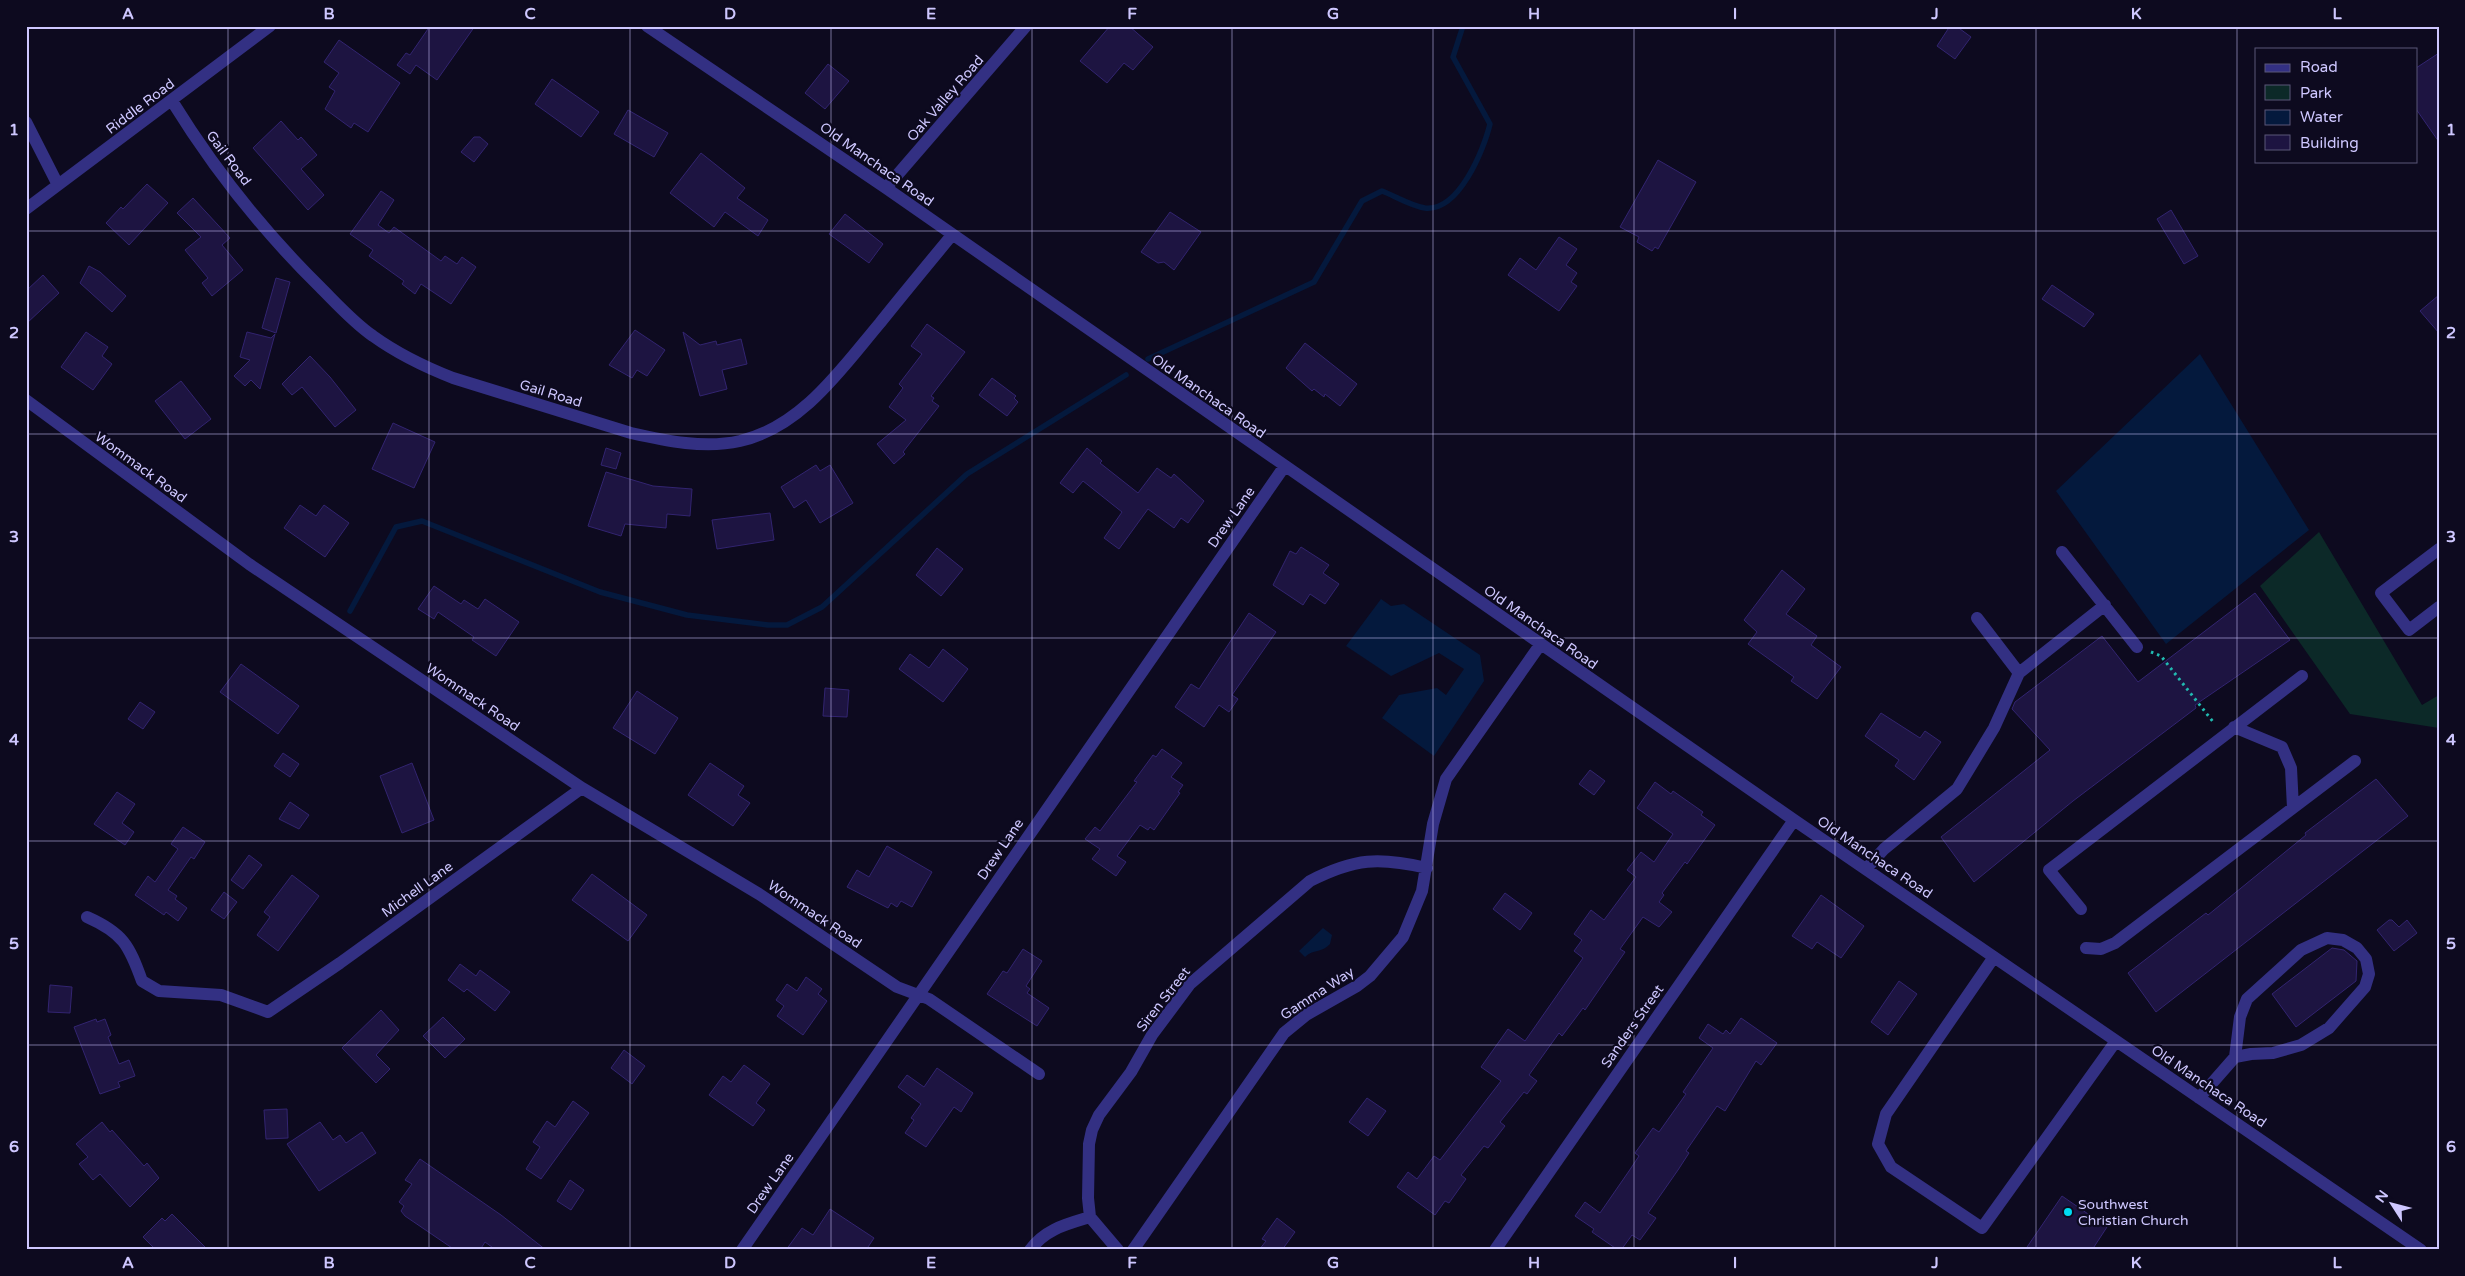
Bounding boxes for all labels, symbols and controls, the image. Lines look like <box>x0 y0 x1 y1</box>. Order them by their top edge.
text: A <box>122 4 134 24</box>
text: B <box>323 4 335 24</box>
text: C <box>524 4 536 24</box>
text: D <box>724 4 736 24</box>
text: E <box>926 4 936 24</box>
text: F <box>1127 4 1137 24</box>
text: G <box>1327 4 1339 24</box>
text: H <box>1528 4 1540 24</box>
text: I <box>1733 4 1737 24</box>
text: J <box>1930 4 1939 24</box>
text: K <box>2131 4 2142 24</box>
text: L <box>2332 4 2342 24</box>
legend <box>2255 48 2418 162</box>
street label: Oak Valley Road <box>903 52 987 145</box>
text: Road <box>2300 58 2338 76</box>
street label: Riddle Road <box>103 75 178 138</box>
text: Park <box>2300 84 2332 102</box>
text: Water <box>2300 108 2343 126</box>
street label: Old Manchaca Road <box>816 119 937 210</box>
text: 1 <box>9 120 19 140</box>
text: 1 <box>2446 120 2456 140</box>
street label: Gail Road <box>202 128 255 189</box>
text: Building <box>2300 134 2359 152</box>
text: 2 <box>9 323 19 343</box>
text: 2 <box>2446 323 2456 343</box>
street label: Old Manchaca Road <box>1148 351 1269 442</box>
street label: Gail Road <box>518 376 584 411</box>
street label: Wommack Road <box>91 428 190 506</box>
street label: Drew Lane <box>1204 483 1259 551</box>
text: 3 <box>9 527 19 547</box>
text: 3 <box>2446 527 2456 547</box>
street label: Old Manchaca Road <box>1480 582 1601 673</box>
street label: Wommack Road <box>423 660 523 735</box>
text: 4 <box>9 730 19 750</box>
text: 4 <box>2446 730 2456 750</box>
street label: Old Manchaca Road <box>1814 813 1935 902</box>
street label: Drew Lane <box>974 815 1027 883</box>
street label: Michell Lane <box>378 858 456 921</box>
street label: Wommack Road <box>765 877 865 952</box>
text: 5 <box>9 934 19 954</box>
text: 5 <box>2446 934 2456 954</box>
street label: Siren Street <box>1133 963 1194 1035</box>
street label: Gamma Way <box>1277 963 1358 1024</box>
street label: Sanders Street <box>1597 981 1668 1071</box>
street label: Old Manchaca Road <box>2148 1042 2269 1131</box>
text: 6 <box>9 1137 19 1157</box>
text: 6 <box>2446 1137 2456 1157</box>
street label: Drew Lane <box>743 1149 798 1217</box>
north arrow <box>2368 1178 2418 1228</box>
text: N <box>2372 1187 2392 1206</box>
place label: Southwest Christian Church <box>2078 1196 2189 1229</box>
marker: Southwest Christian Church <box>2062 1206 2074 1218</box>
text: A <box>122 1253 134 1273</box>
text: B <box>323 1253 335 1273</box>
text: C <box>524 1253 536 1273</box>
text: D <box>724 1253 736 1273</box>
text: E <box>926 1253 936 1273</box>
text: F <box>1127 1253 1137 1273</box>
text: G <box>1327 1253 1339 1273</box>
text: H <box>1528 1253 1540 1273</box>
text: I <box>1733 1253 1737 1273</box>
text: J <box>1930 1253 1939 1273</box>
text: K <box>2131 1253 2142 1273</box>
text: L <box>2332 1253 2342 1273</box>

